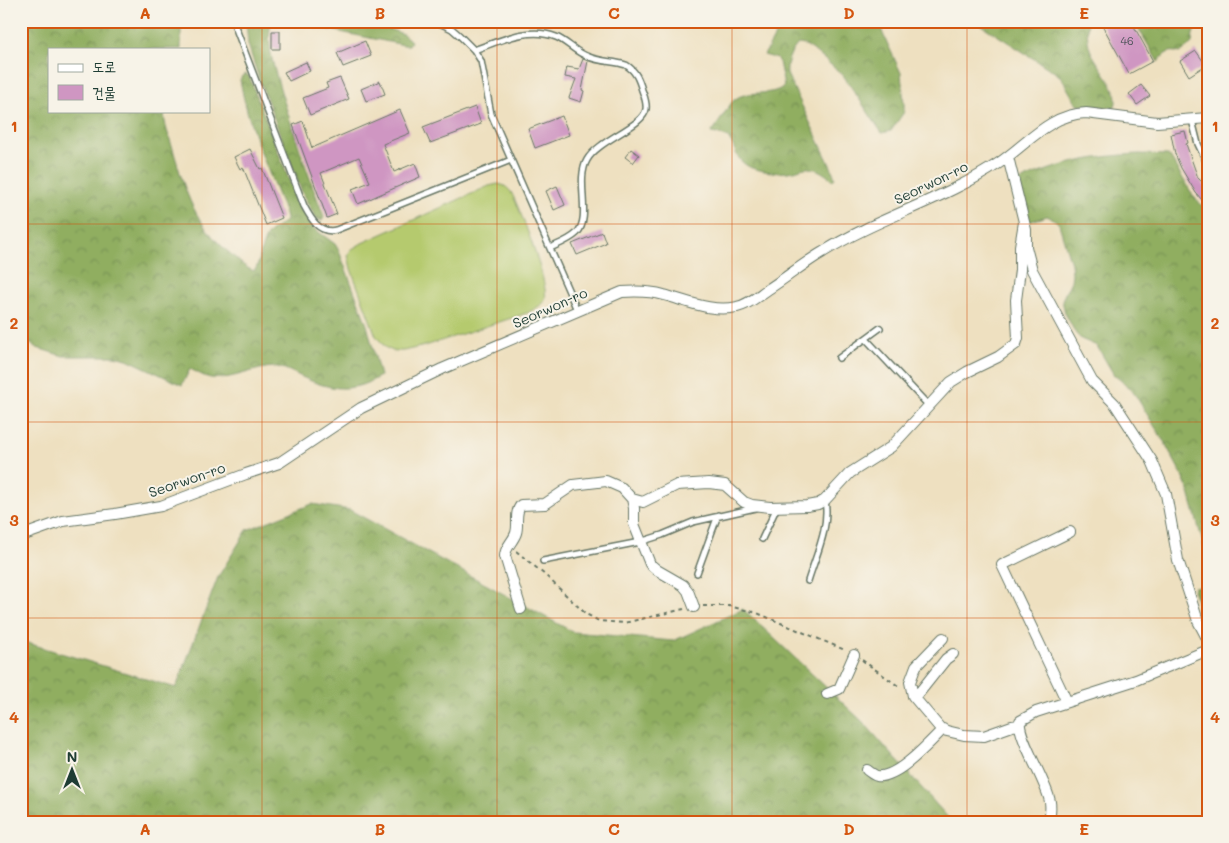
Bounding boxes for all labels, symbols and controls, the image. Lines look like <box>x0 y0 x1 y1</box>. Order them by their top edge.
text: A <box>139 2 151 23</box>
text: B <box>375 2 385 23</box>
text: C <box>608 2 620 23</box>
text: D <box>843 2 855 23</box>
text: E <box>1079 2 1089 23</box>
house number: 46 <box>1120 33 1134 48</box>
legend <box>48 48 210 112</box>
text: 도로 <box>92 56 116 76</box>
text: 건물 <box>92 82 116 102</box>
text: 1 <box>10 115 18 136</box>
text: 1 <box>1211 115 1219 136</box>
street label: Seorwon-ro <box>891 156 971 209</box>
street label: Seorwon-ro <box>509 283 590 333</box>
text: 2 <box>10 312 19 333</box>
text: 2 <box>1211 312 1220 333</box>
street label: Seorwon-ro <box>146 458 228 502</box>
text: 3 <box>9 509 19 530</box>
text: 3 <box>1210 509 1220 530</box>
text: 4 <box>9 706 19 727</box>
text: 4 <box>1210 706 1220 727</box>
north arrow <box>48 746 98 796</box>
text: N <box>67 747 77 766</box>
text: A <box>139 818 151 839</box>
text: B <box>375 818 385 839</box>
text: C <box>608 818 620 839</box>
text: D <box>843 818 855 839</box>
text: E <box>1079 818 1089 839</box>

